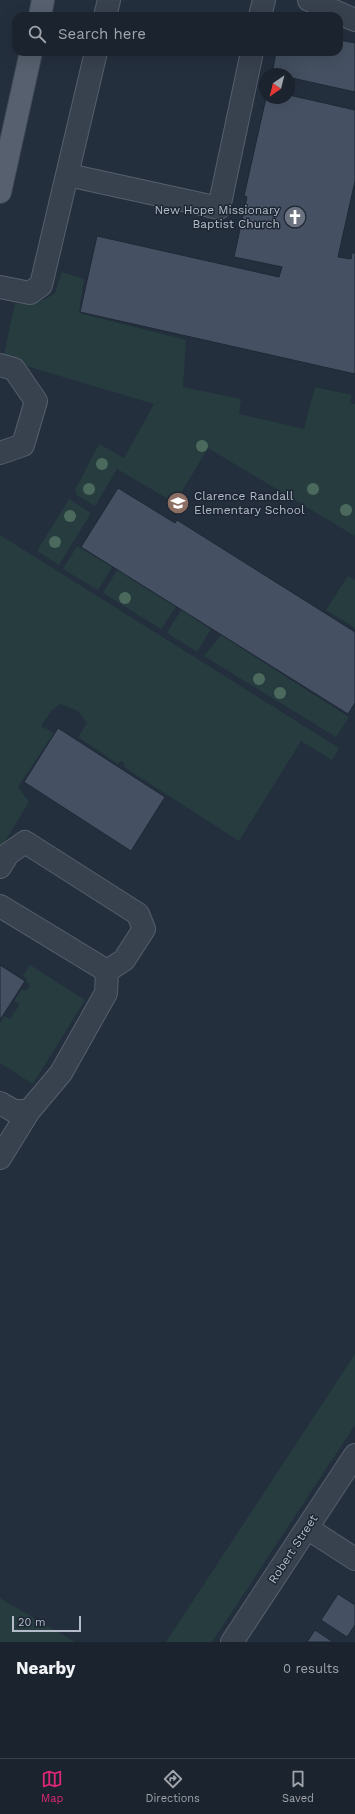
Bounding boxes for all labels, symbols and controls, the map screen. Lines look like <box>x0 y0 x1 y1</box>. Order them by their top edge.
search box <box>12 12 343 56</box>
icon: search <box>26 23 48 45</box>
text: Search here <box>58 25 146 43</box>
north arrow <box>259 68 295 104</box>
place label: New Hope Missionary Baptist Church <box>154 203 281 231</box>
church icon: New Hope Missionary Baptist Church <box>282 204 308 230</box>
place label: Clarence Randall Elementary School <box>194 489 305 517</box>
school or university icon: Clarence Randall Elementary School <box>165 490 191 516</box>
street label: Robert Street <box>266 1512 320 1586</box>
scale bar <box>12 1614 81 1633</box>
text: 20 m <box>18 1616 46 1629</box>
text: Nearby <box>16 1658 75 1678</box>
text: 0 results <box>283 1661 339 1676</box>
tab: Map <box>41 1768 63 1805</box>
tab: Directions <box>146 1768 200 1805</box>
tab: Saved <box>282 1768 314 1805</box>

